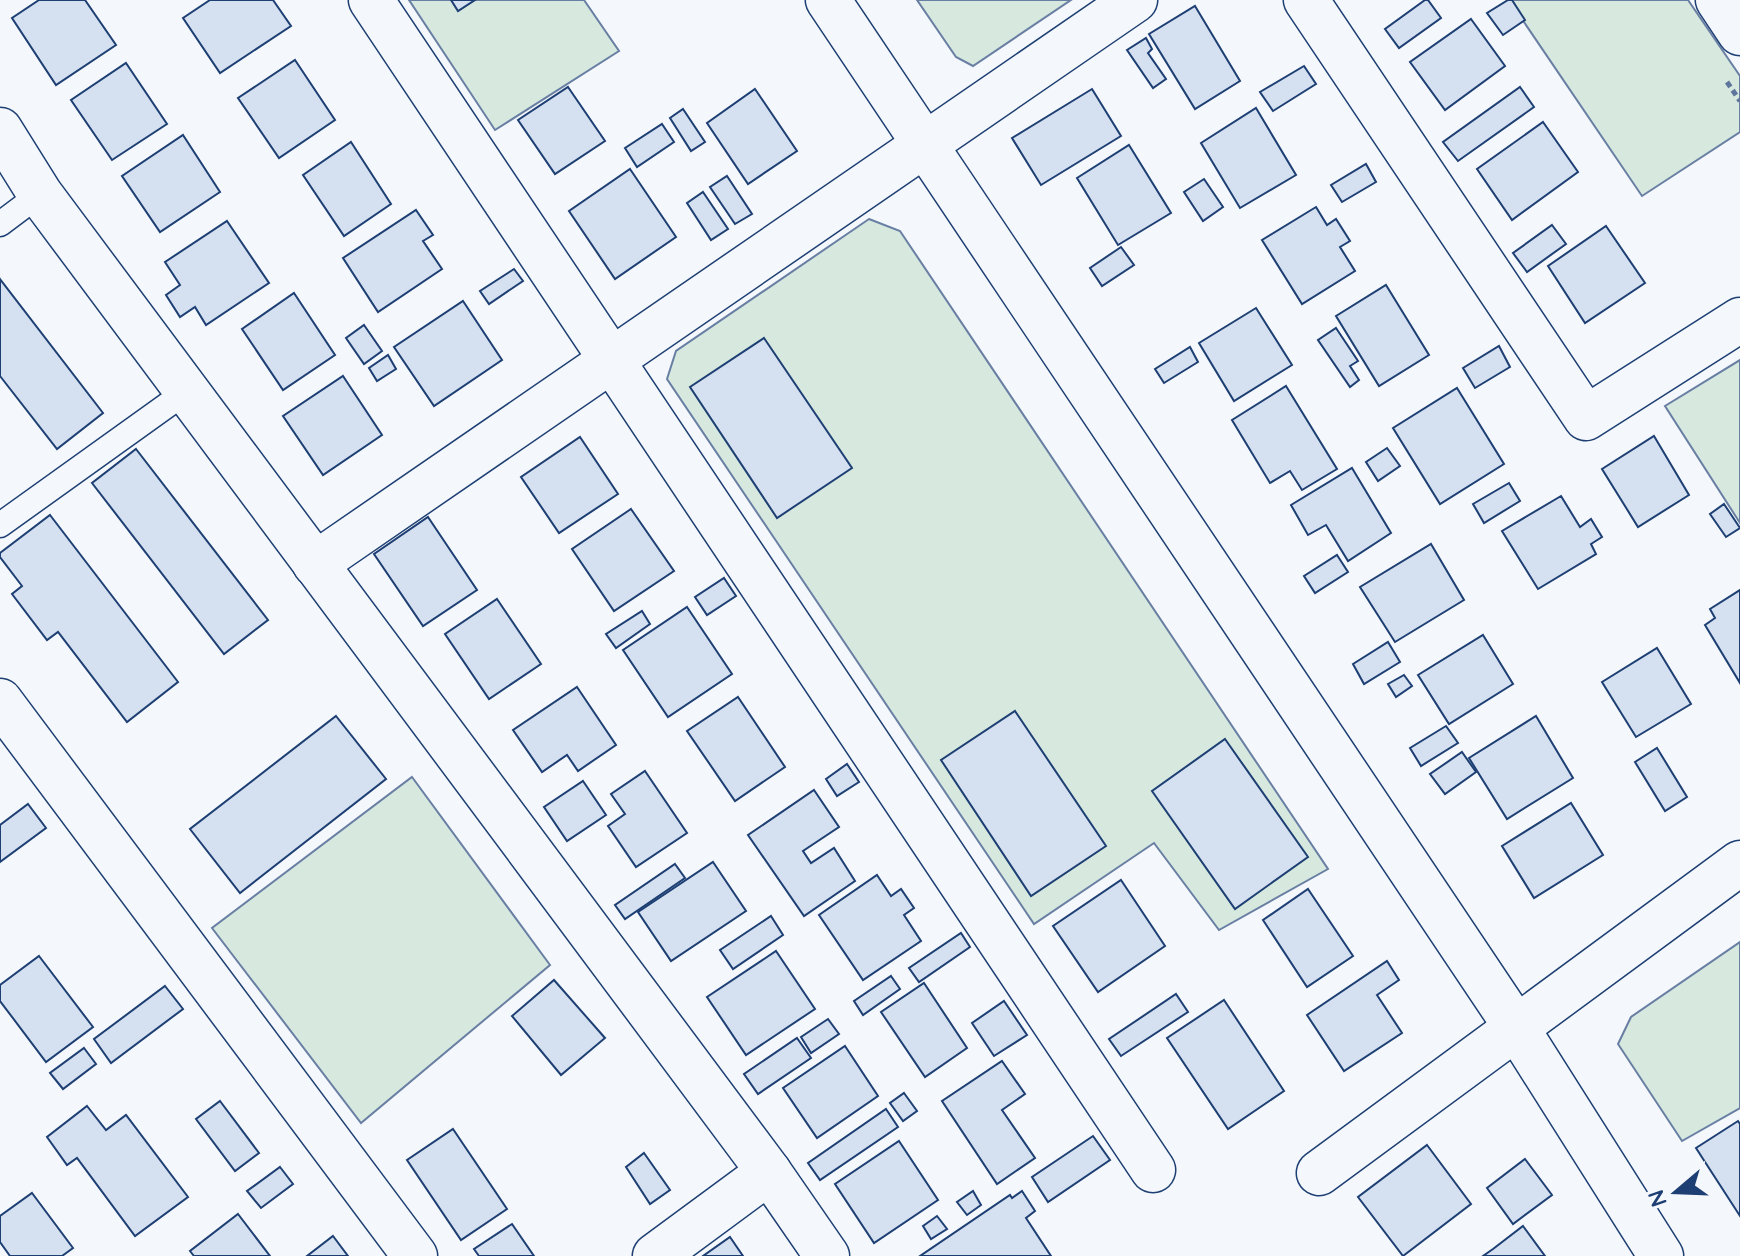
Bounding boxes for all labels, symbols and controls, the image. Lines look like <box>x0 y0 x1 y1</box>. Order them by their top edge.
north arrow <box>1636 1152 1716 1232</box>
text: N <box>1641 1186 1673 1211</box>

